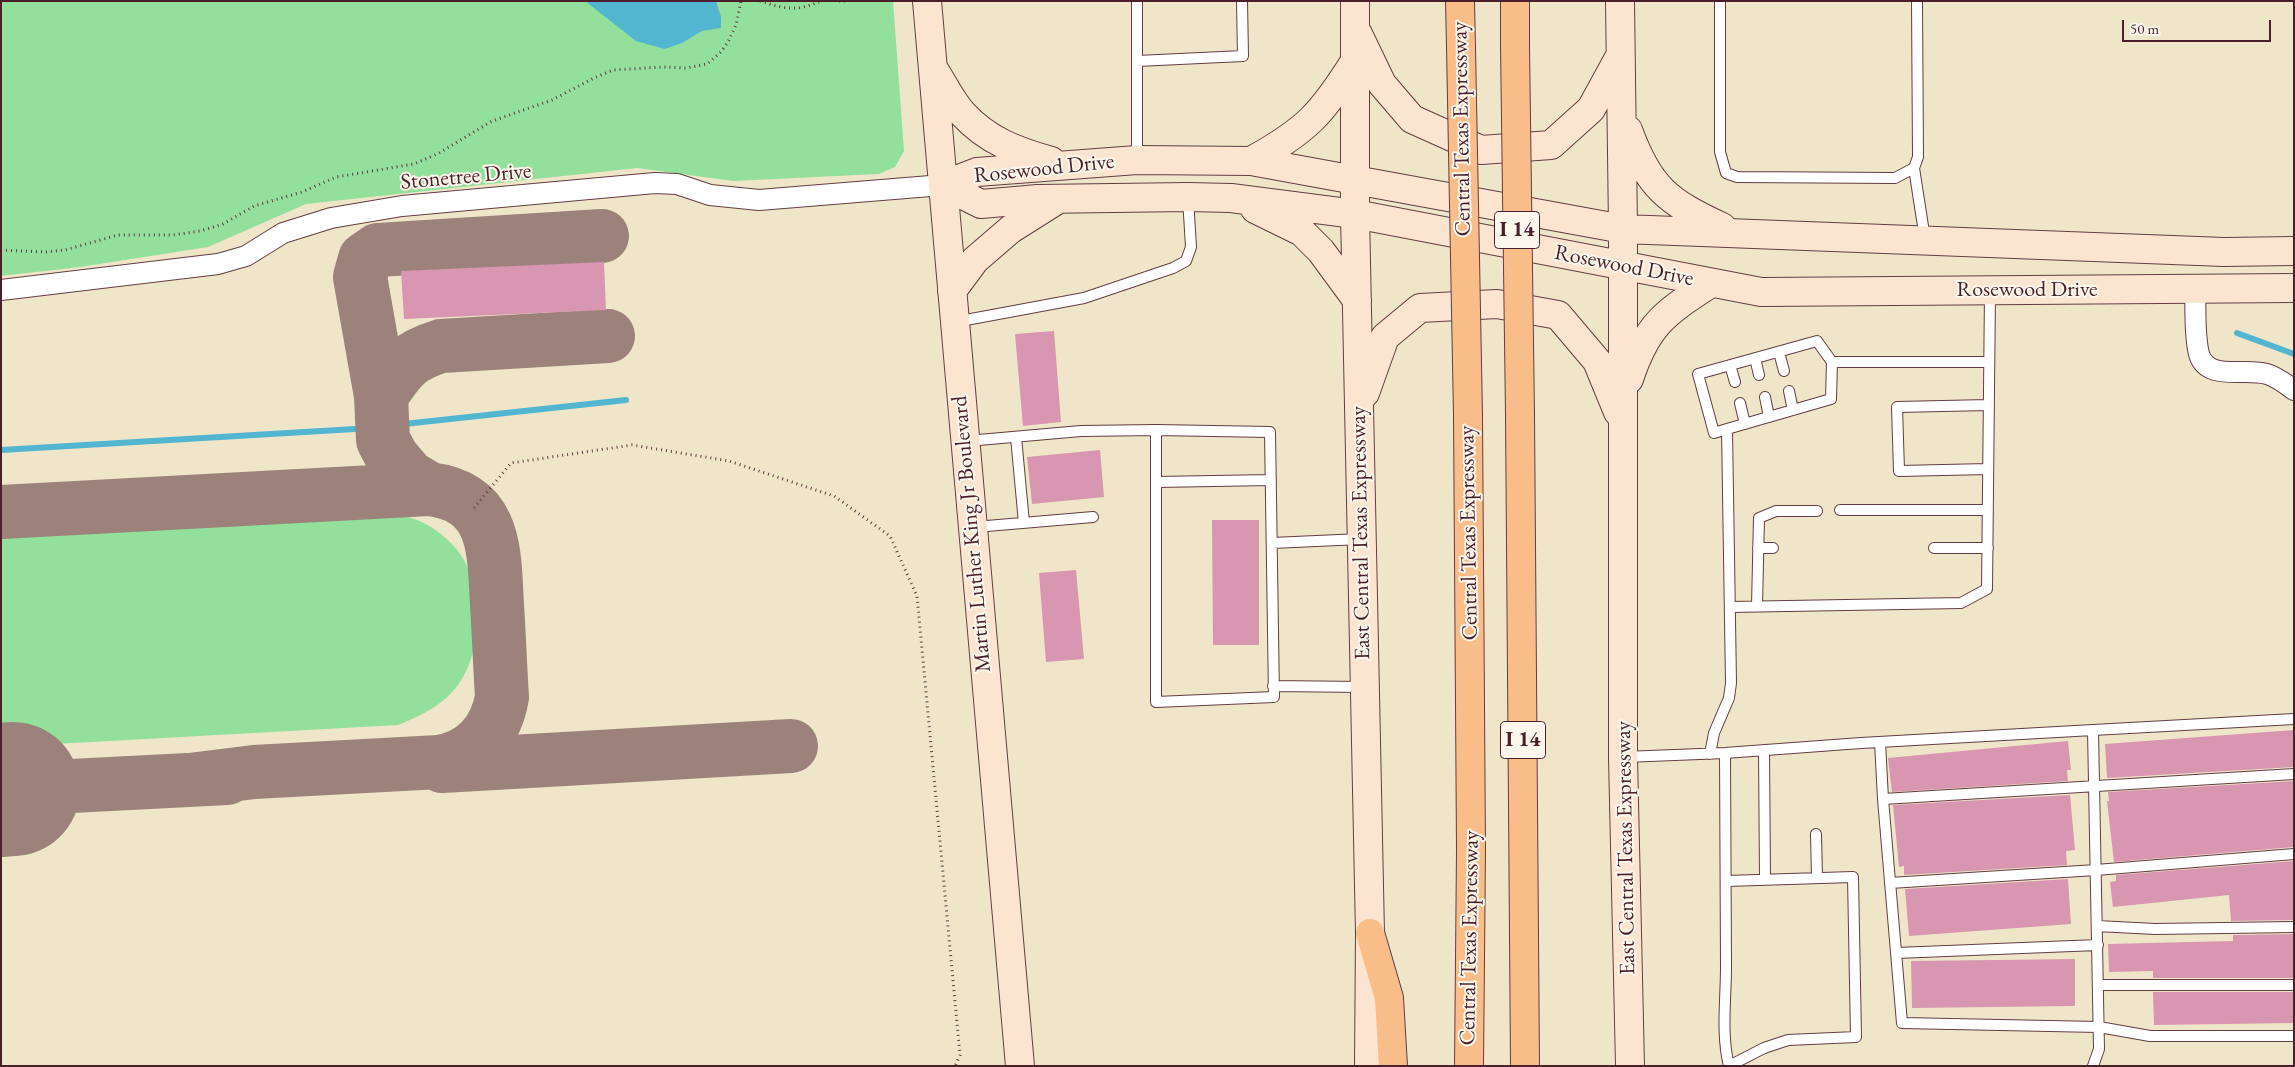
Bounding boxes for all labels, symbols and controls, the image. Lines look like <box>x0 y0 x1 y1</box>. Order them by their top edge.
scale bar <box>2125 10 2274 42</box>
text: 50 m <box>2130 19 2159 38</box>
street label: Central Texas Expressway <box>1447 21 1477 237</box>
street label: Rosewood Drive <box>972 148 1116 190</box>
street label: Stonetree Drive <box>400 158 532 196</box>
road number: I 14 <box>1494 212 1540 248</box>
street label: Rosewood Drive <box>1552 240 1696 292</box>
street label: Rosewood Drive <box>1956 277 2098 303</box>
street label: Martin Luther King Jr Boulevard <box>947 394 997 674</box>
street label: East Central Texas Expressway <box>1346 406 1376 660</box>
street label: Central Texas Expressway <box>1454 425 1484 641</box>
street label: East Central Texas Expressway <box>1611 721 1641 975</box>
road number: I 14 <box>1500 722 1546 758</box>
street label: Central Texas Expressway <box>1455 830 1485 1046</box>

